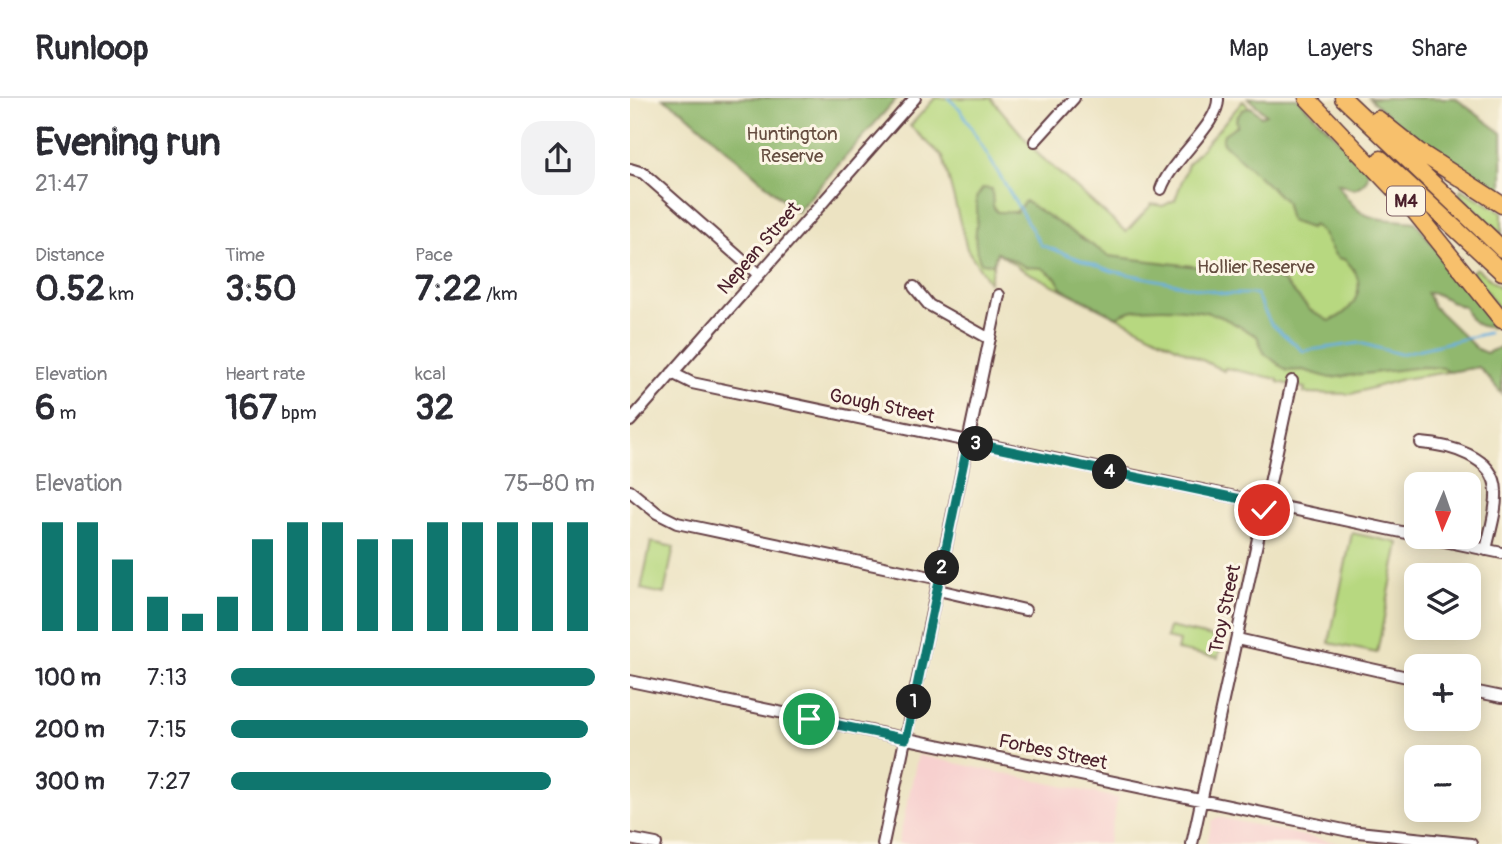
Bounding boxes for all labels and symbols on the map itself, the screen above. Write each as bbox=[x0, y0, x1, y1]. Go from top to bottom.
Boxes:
park label: Huntington Reserve bbox=[746, 122, 838, 168]
road number: M4 bbox=[1387, 186, 1425, 216]
street label: Nepean Street bbox=[712, 196, 806, 299]
park label: Hollier Reserve bbox=[1197, 255, 1316, 279]
street label: Gough Street bbox=[827, 383, 937, 429]
pin: 3 bbox=[958, 426, 994, 462]
pin: 4 bbox=[1092, 454, 1128, 490]
north arrow bbox=[1404, 472, 1480, 550]
pin bbox=[1234, 480, 1294, 540]
pin: 2 bbox=[924, 550, 960, 586]
street label: Troy Street bbox=[1204, 562, 1246, 656]
pin: 1 bbox=[896, 684, 932, 720]
pin bbox=[779, 689, 839, 749]
street label: Forbes Street bbox=[997, 729, 1110, 775]

